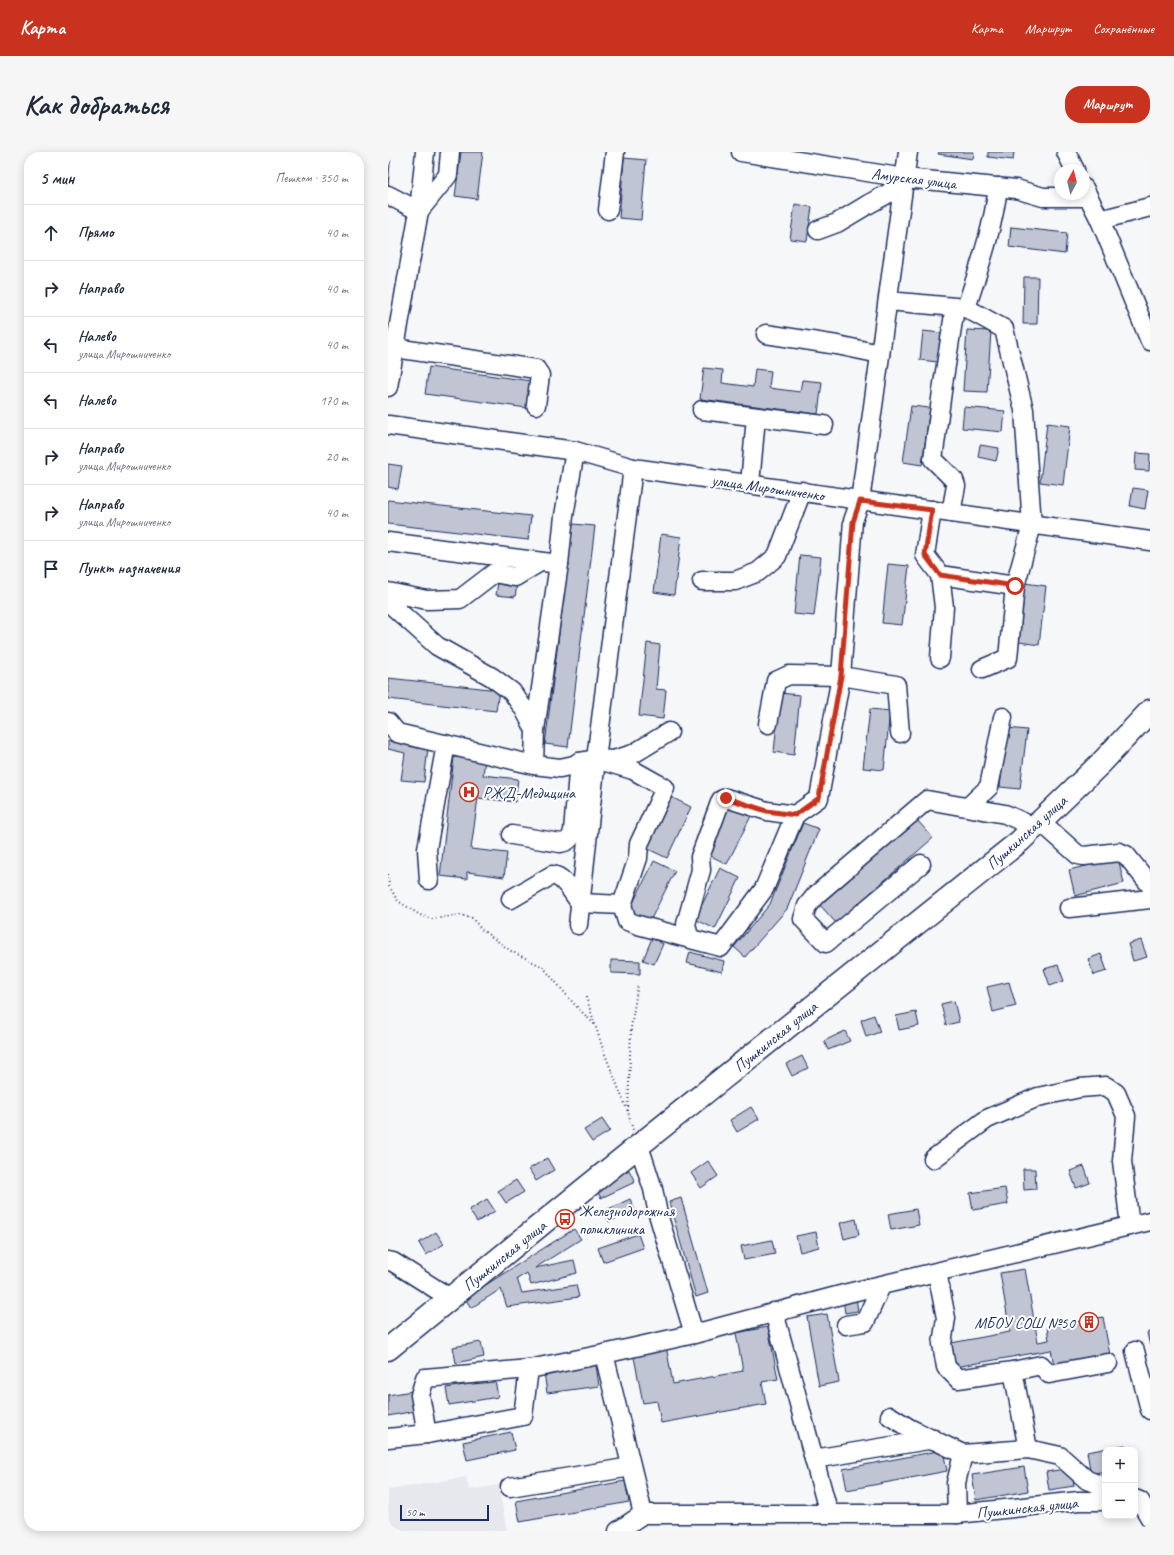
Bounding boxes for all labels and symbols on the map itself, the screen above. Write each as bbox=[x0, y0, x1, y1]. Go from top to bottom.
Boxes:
street label: Амурская улица bbox=[870, 164, 959, 194]
north arrow bbox=[1054, 164, 1090, 200]
street label: улица Мирошниченко bbox=[709, 470, 828, 506]
route start bbox=[1006, 577, 1024, 595]
hospital icon: РЖД-Медицина bbox=[458, 781, 480, 803]
place label: РЖД-Медицина bbox=[483, 783, 576, 803]
route end bbox=[717, 789, 735, 807]
street label: Пушкинская улица bbox=[982, 791, 1072, 874]
street label: Пушкинская улица bbox=[730, 996, 822, 1077]
place label: Железнодорожная поликлиника bbox=[579, 1201, 676, 1239]
bus stop icon: Железнодорожная поликлиника bbox=[554, 1208, 576, 1230]
street label: Пушкинская улица bbox=[459, 1215, 551, 1296]
building icon: МБОУ СОШ №50 bbox=[1078, 1311, 1100, 1333]
place label: МБОУ СОШ №50 bbox=[975, 1313, 1077, 1333]
street label: Пушкинская улица bbox=[975, 1493, 1080, 1523]
scale bar bbox=[400, 1503, 489, 1522]

